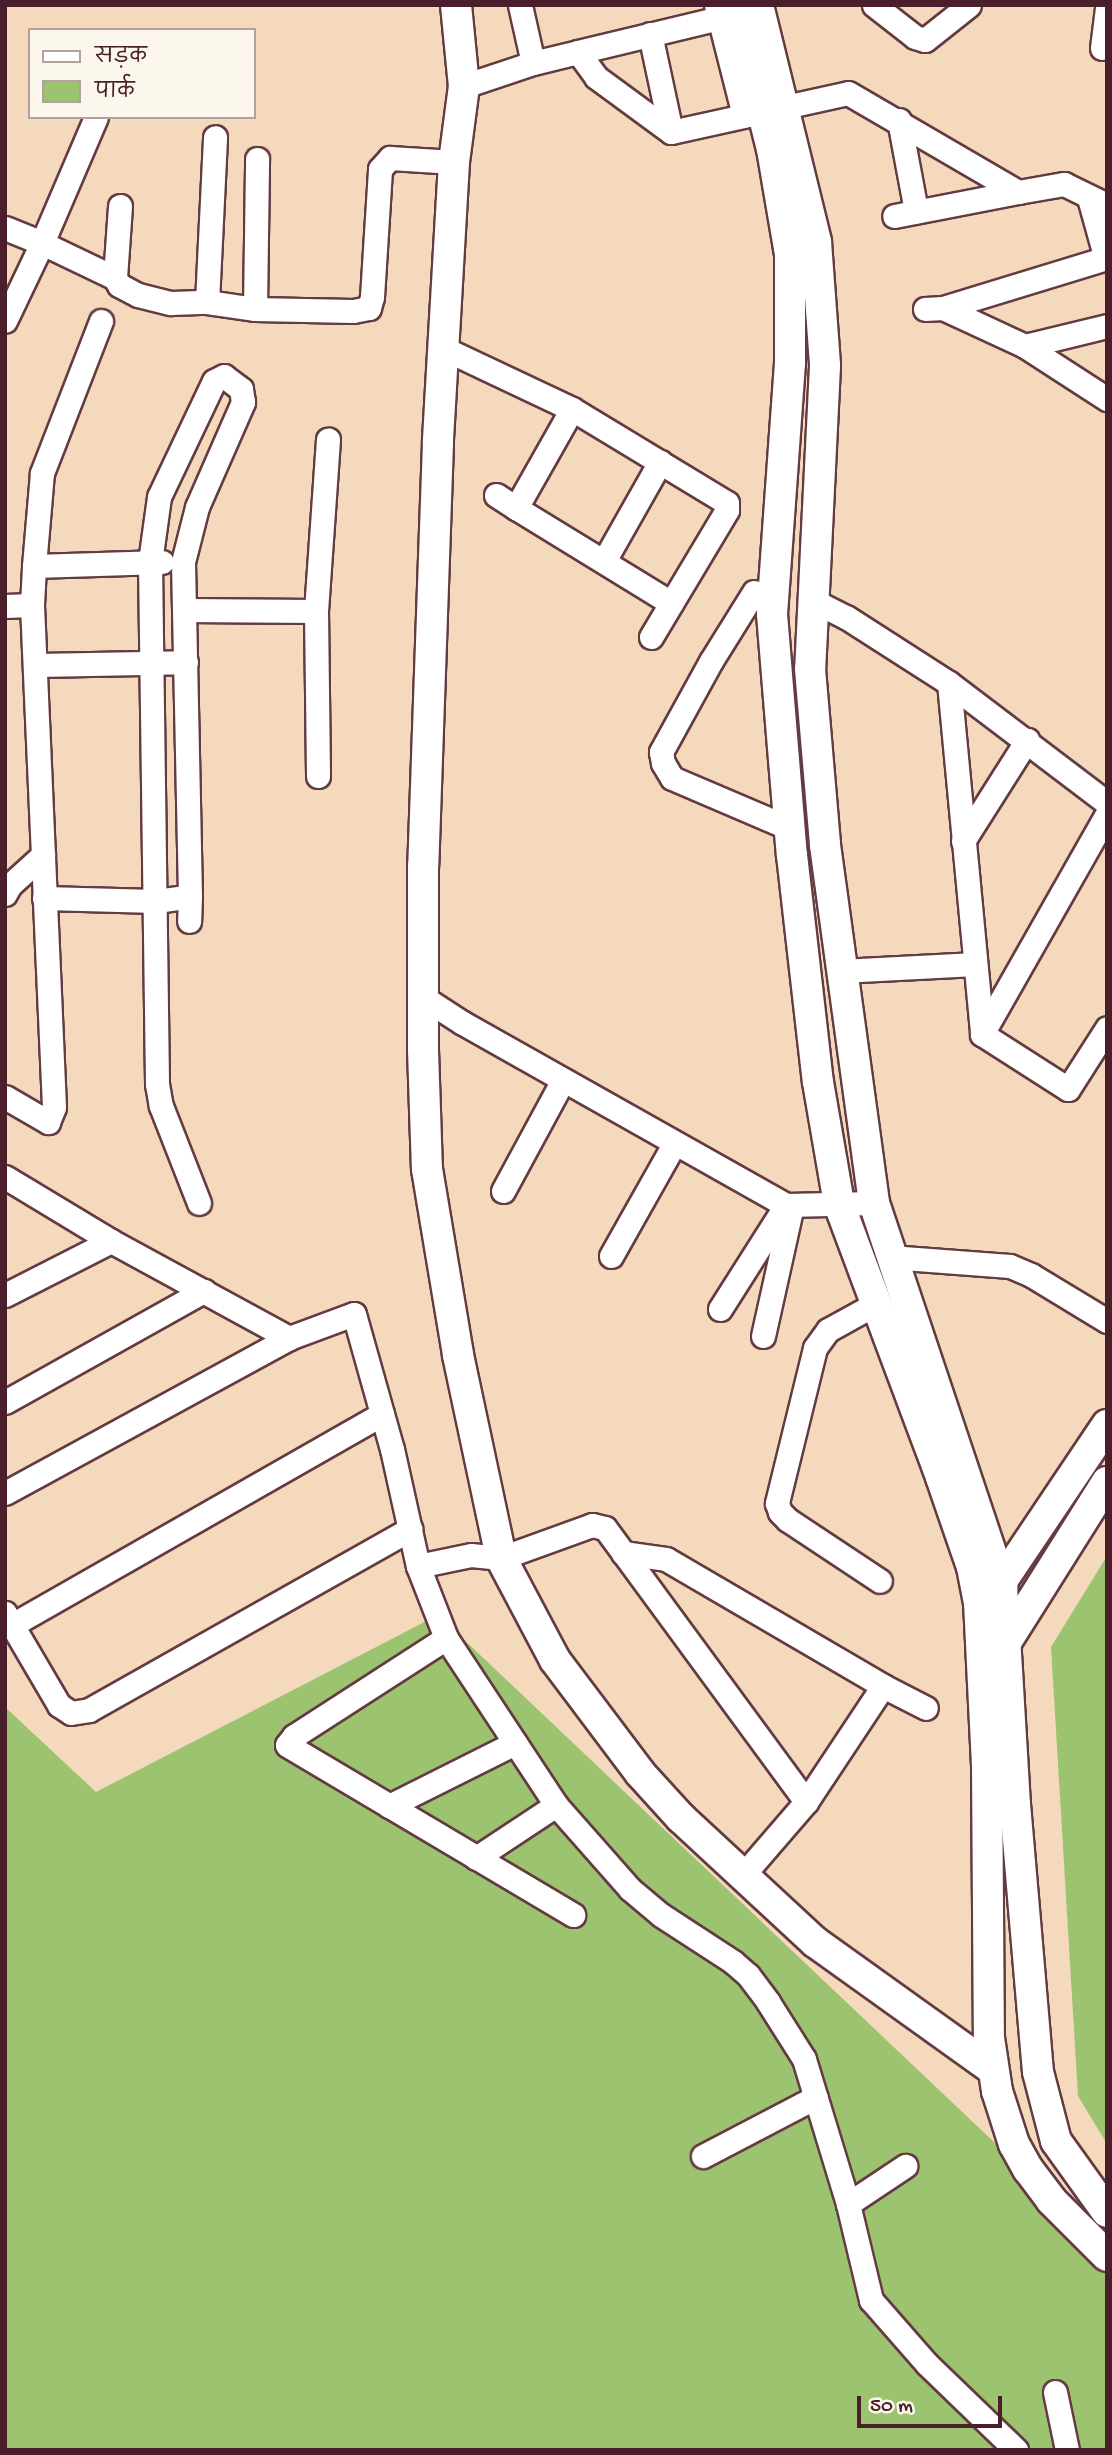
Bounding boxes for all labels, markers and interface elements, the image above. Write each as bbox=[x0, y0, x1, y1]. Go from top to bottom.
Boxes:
legend bbox=[28, 28, 256, 119]
text: सड़क bbox=[95, 46, 147, 71]
text: पार्क bbox=[95, 81, 135, 106]
scale bar bbox=[860, 2382, 1005, 2426]
text: 50 m bbox=[870, 2395, 913, 2420]

